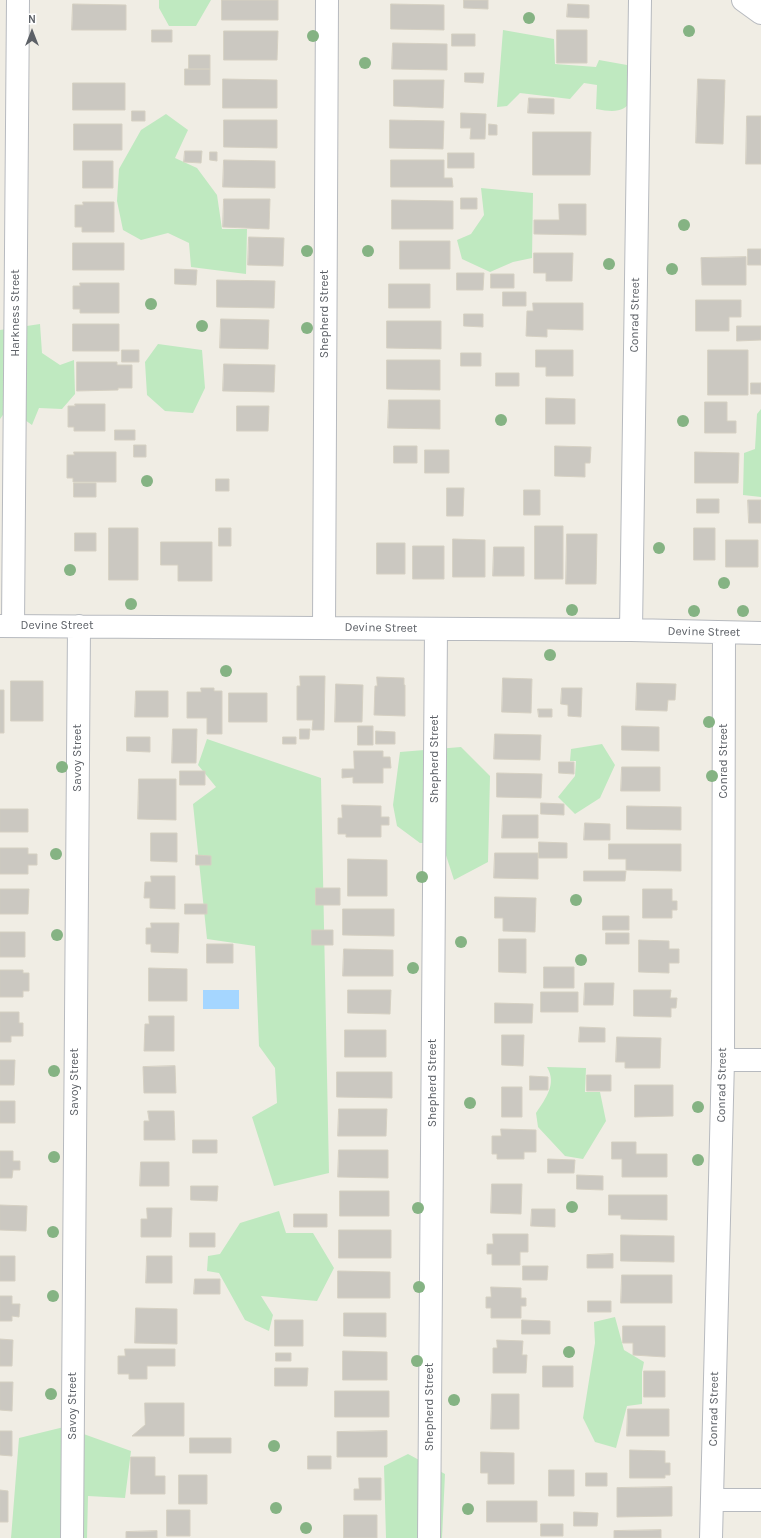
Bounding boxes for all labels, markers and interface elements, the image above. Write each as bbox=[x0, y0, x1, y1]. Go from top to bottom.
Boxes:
north arrow bbox=[12, 12, 52, 52]
text: N bbox=[28, 13, 36, 26]
street label: Harkness Street bbox=[9, 269, 23, 357]
street label: Shepherd Street bbox=[318, 270, 332, 358]
street label: Conrad Street bbox=[627, 277, 643, 353]
street label: Devine Street bbox=[21, 619, 93, 633]
street label: Devine Street bbox=[344, 620, 418, 636]
street label: Devine Street bbox=[667, 624, 741, 640]
street label: Shepherd Street bbox=[428, 715, 442, 803]
street label: Savoy Street bbox=[71, 724, 85, 792]
street label: Conrad Street bbox=[717, 724, 731, 798]
street label: Shepherd Street bbox=[426, 1039, 440, 1127]
street label: Conrad Street bbox=[714, 1047, 730, 1123]
street label: Savoy Street bbox=[68, 1048, 82, 1116]
street label: Shepherd Street bbox=[423, 1363, 437, 1451]
street label: Conrad Street bbox=[706, 1371, 722, 1447]
street label: Savoy Street bbox=[66, 1372, 80, 1440]

